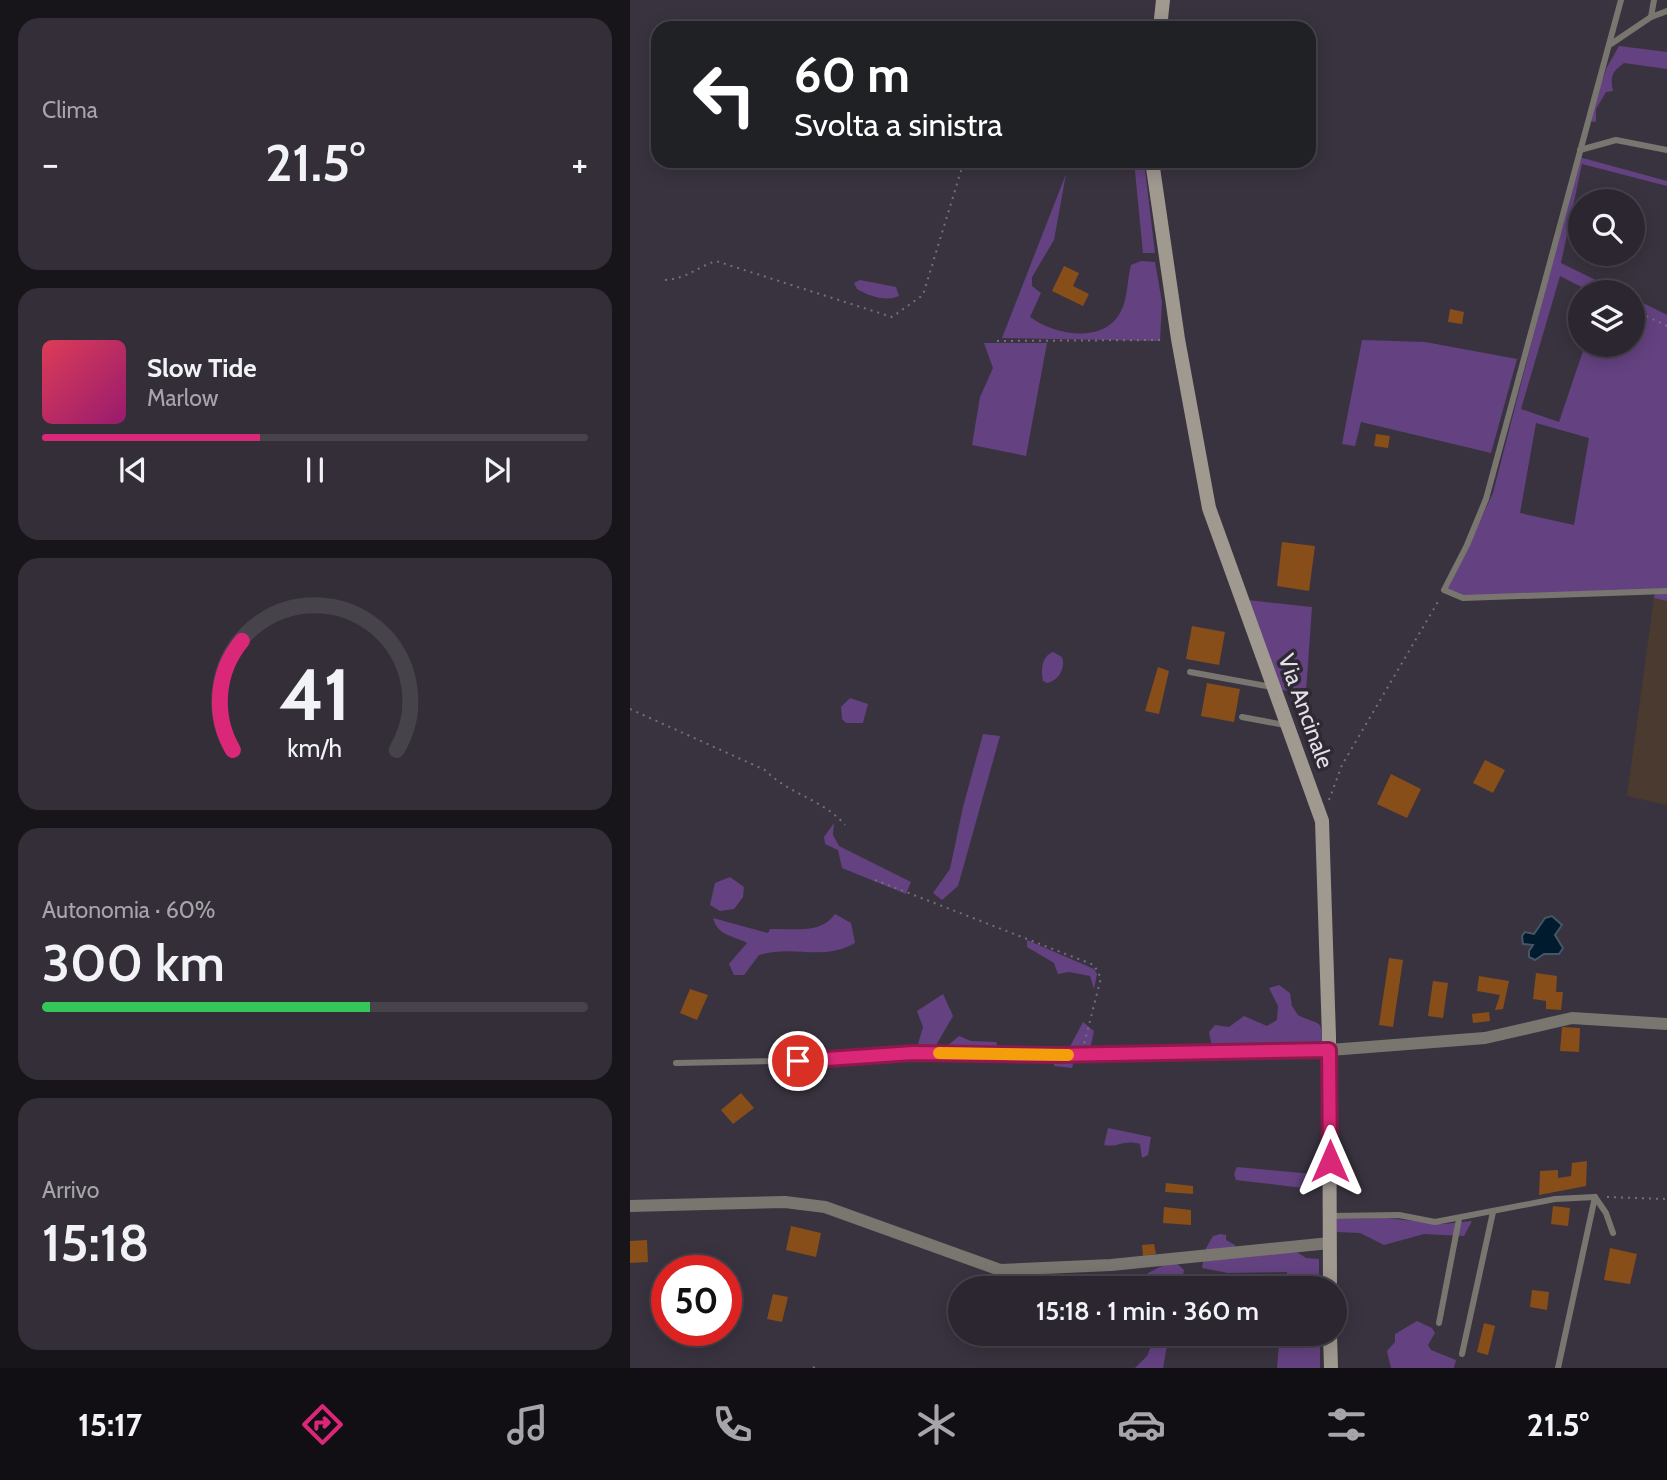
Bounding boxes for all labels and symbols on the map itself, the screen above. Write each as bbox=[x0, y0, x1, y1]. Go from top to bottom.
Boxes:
street label: Via Ancinale bbox=[1272, 650, 1340, 772]
pin bbox=[768, 1031, 828, 1091]
position arrow bbox=[1293, 1124, 1367, 1198]
speed limit sign: 50 bbox=[651, 1255, 742, 1346]

